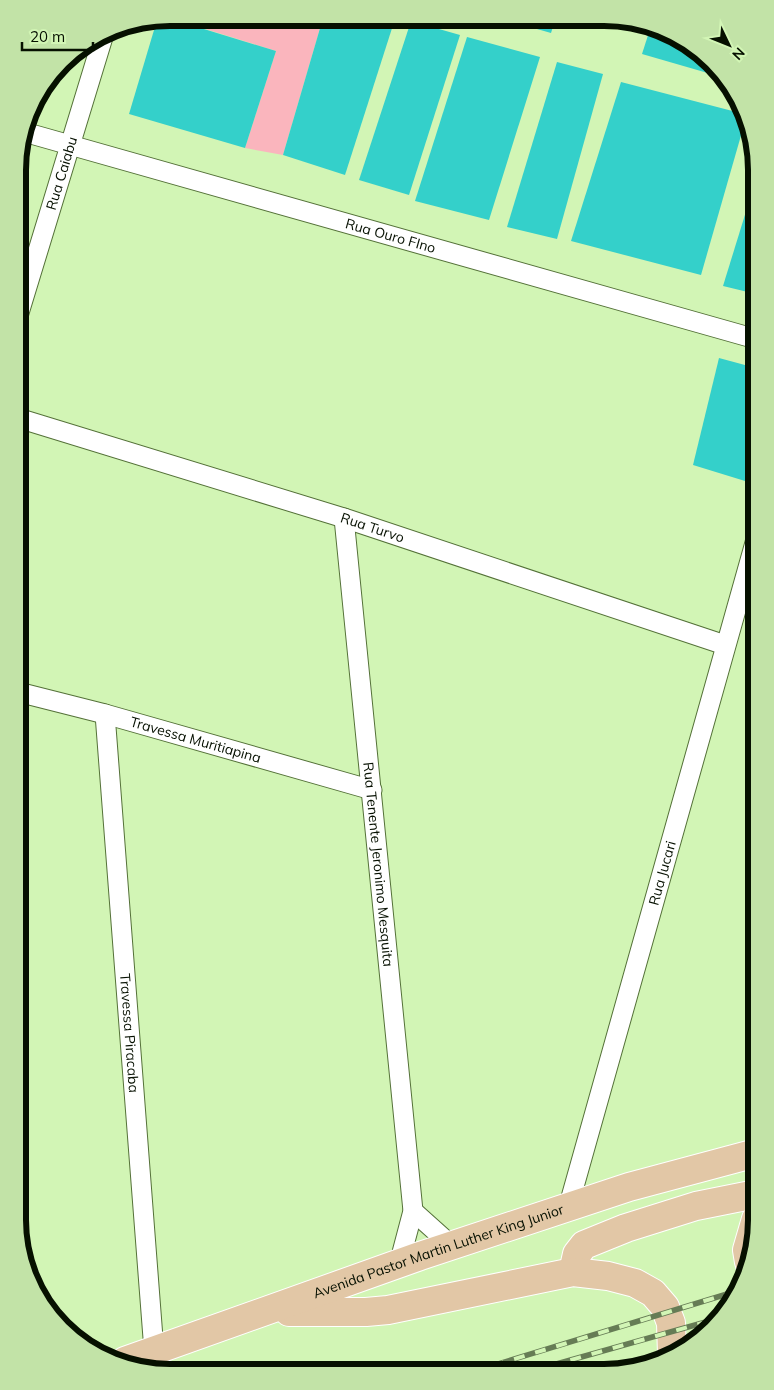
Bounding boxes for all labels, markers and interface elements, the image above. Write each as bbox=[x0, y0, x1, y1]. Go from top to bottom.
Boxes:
scale bar bbox=[22, 20, 94, 52]
north arrow bbox=[704, 20, 754, 70]
text: 20 m bbox=[30, 27, 65, 46]
text: N bbox=[728, 44, 749, 64]
street label: Rua Caiabu bbox=[42, 134, 81, 212]
street label: Rua Ouro FIno bbox=[343, 214, 438, 257]
street label: Rua Turvo bbox=[338, 508, 407, 546]
street label: Travessa Muritiapina bbox=[128, 713, 263, 767]
street label: Rua Tenente Jeronimo Mesquita bbox=[359, 761, 398, 967]
street label: Rua Jucari bbox=[645, 839, 680, 907]
street label: Travessa Piracaba bbox=[116, 973, 143, 1093]
street label: Avenida Pastor Martin Luther King Junior bbox=[311, 1200, 567, 1302]

